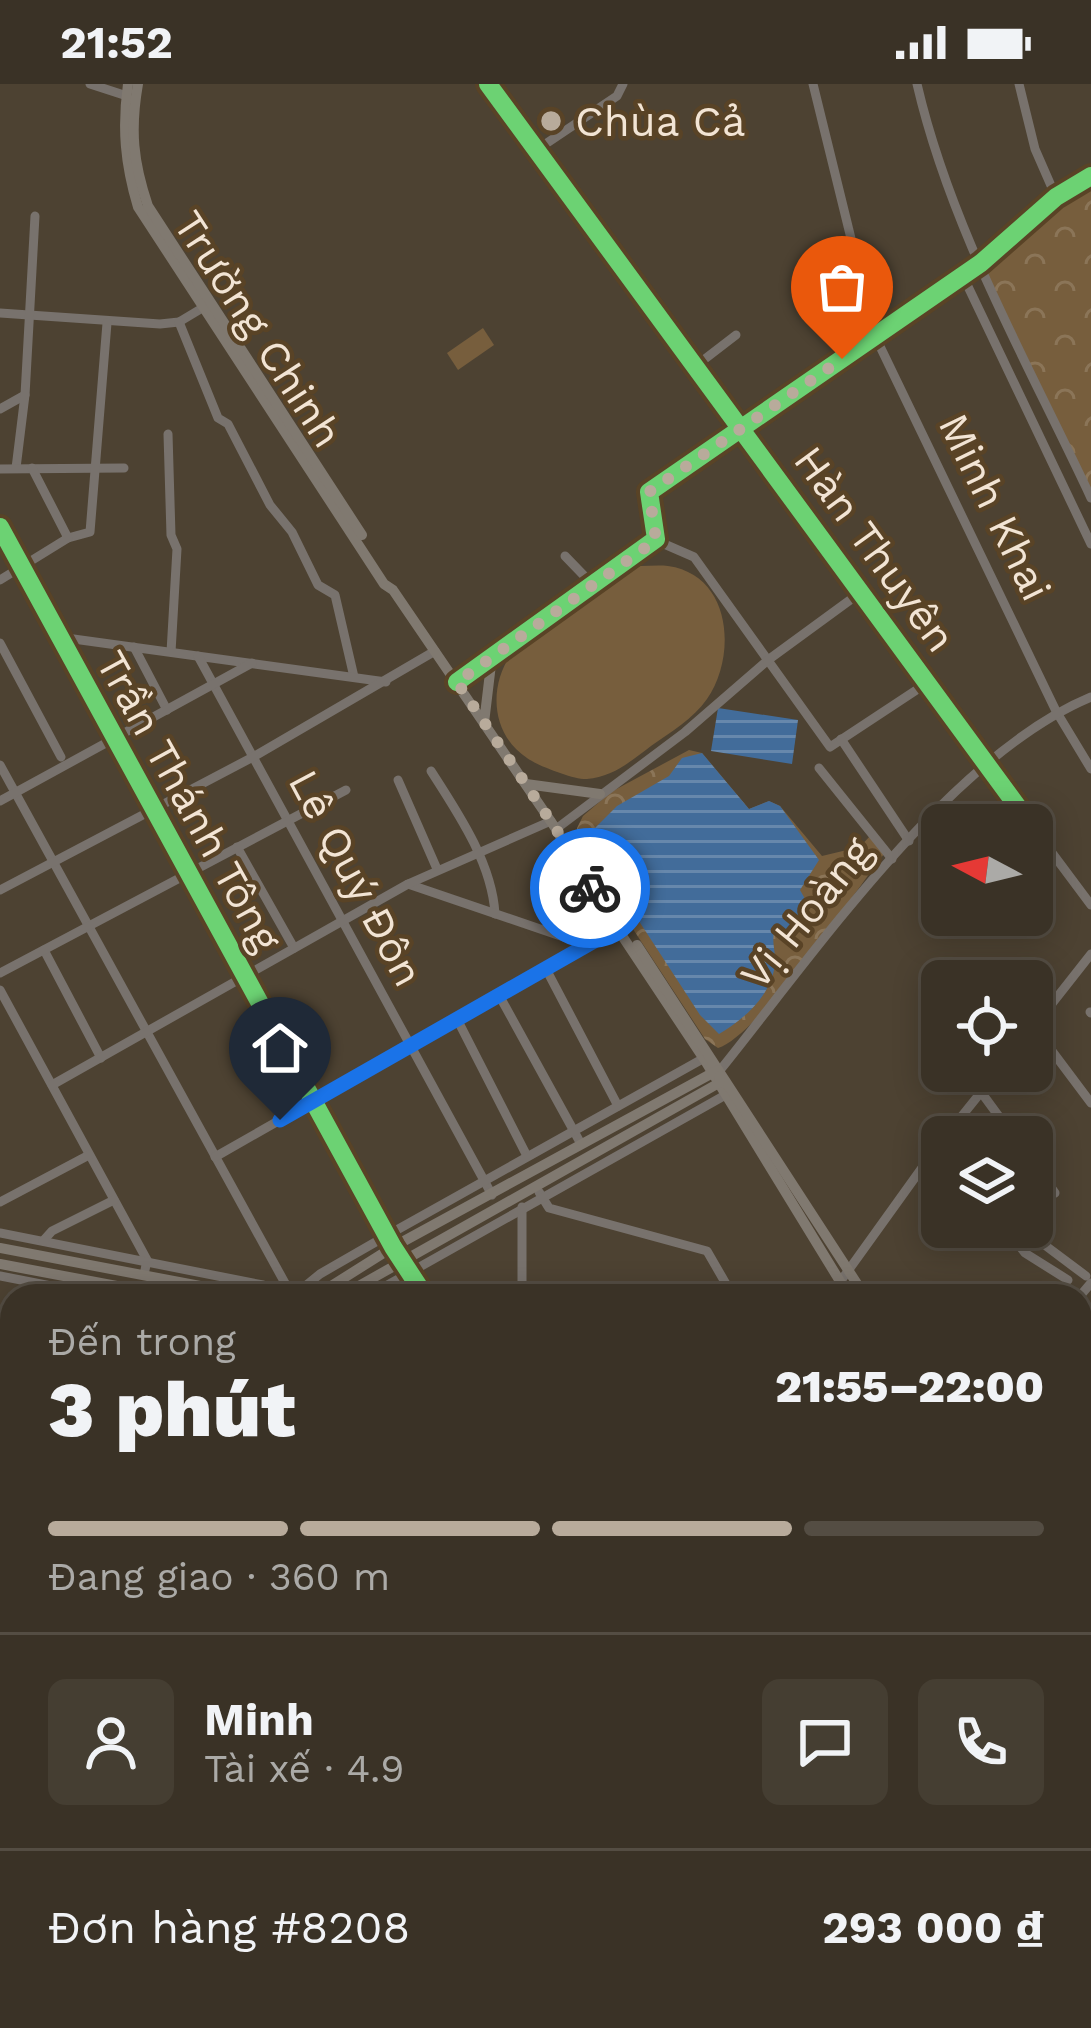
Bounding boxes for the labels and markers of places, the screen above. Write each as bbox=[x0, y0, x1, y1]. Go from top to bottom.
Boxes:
place label: Chùa Cả bbox=[575, 97, 745, 146]
marker: Chùa Cả bbox=[538, 108, 564, 134]
pin bbox=[791, 236, 893, 359]
pin bbox=[229, 997, 331, 1120]

